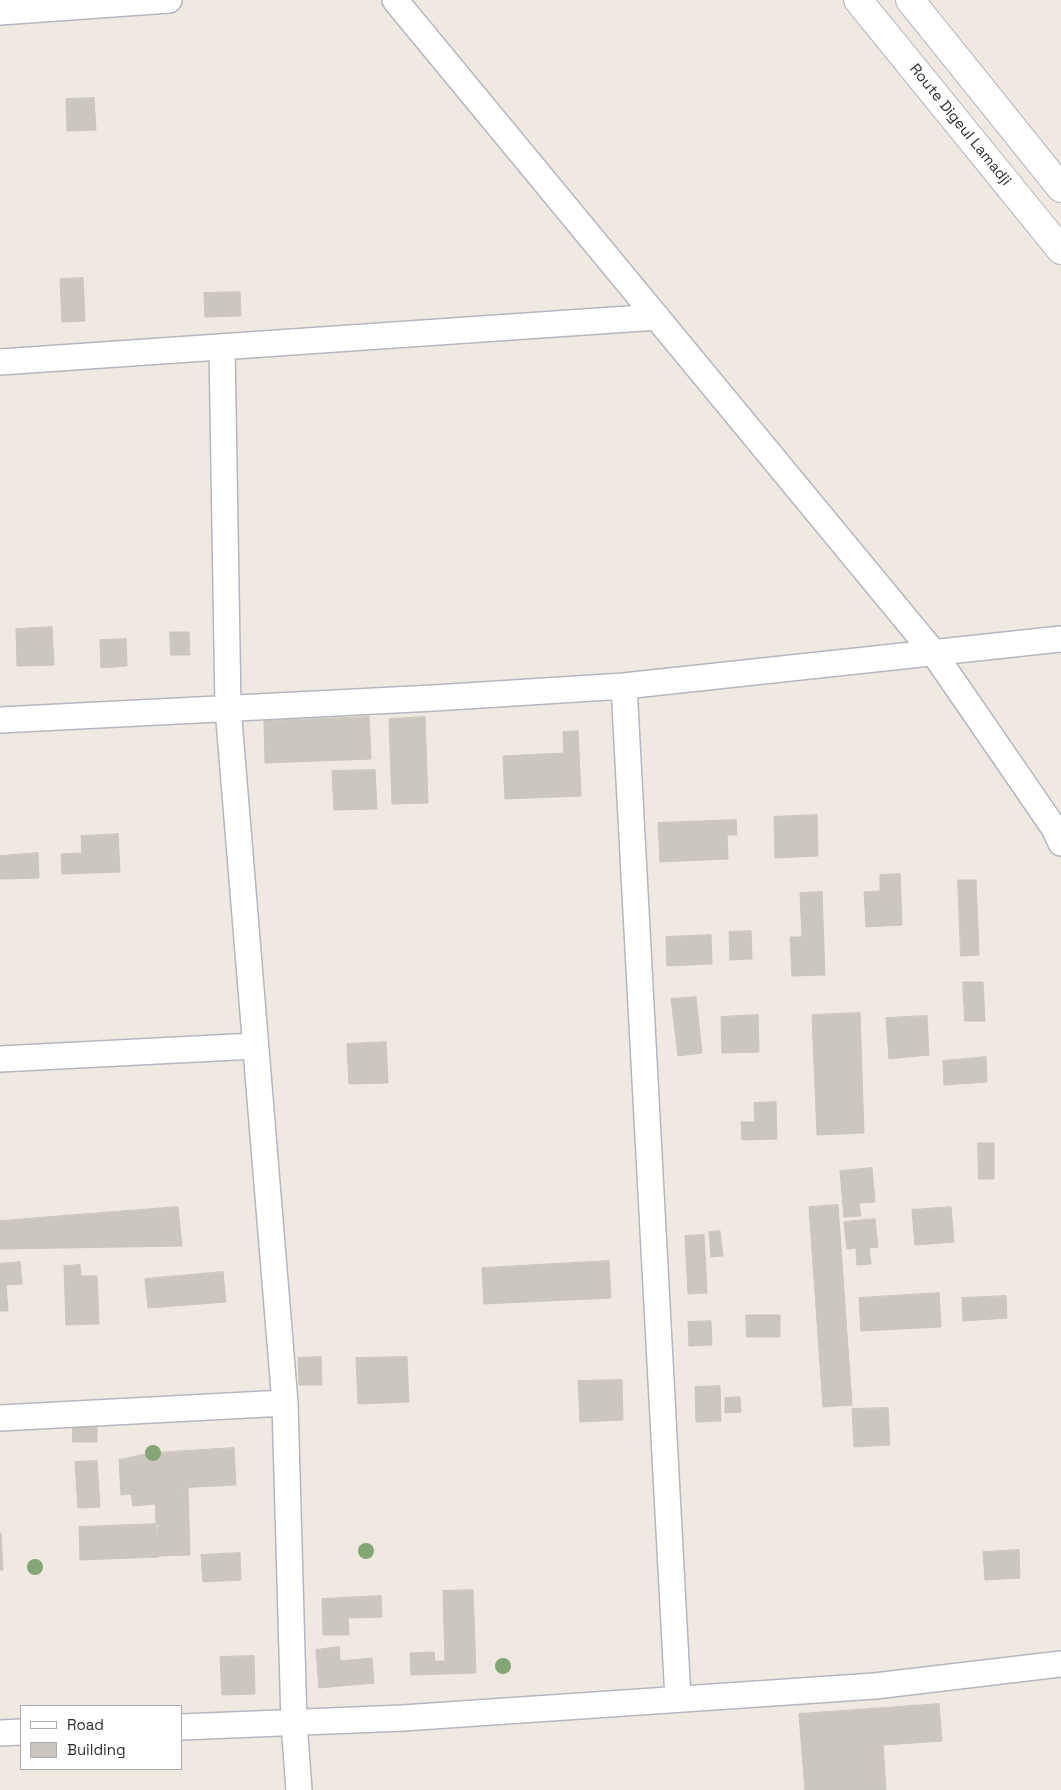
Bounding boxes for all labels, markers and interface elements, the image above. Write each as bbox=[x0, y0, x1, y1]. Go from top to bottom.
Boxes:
street label: Route Digeul Lamadji bbox=[905, 61, 1015, 189]
legend bbox=[20, 1705, 182, 1770]
text: Road bbox=[67, 1715, 104, 1734]
text: Building bbox=[67, 1740, 126, 1759]

